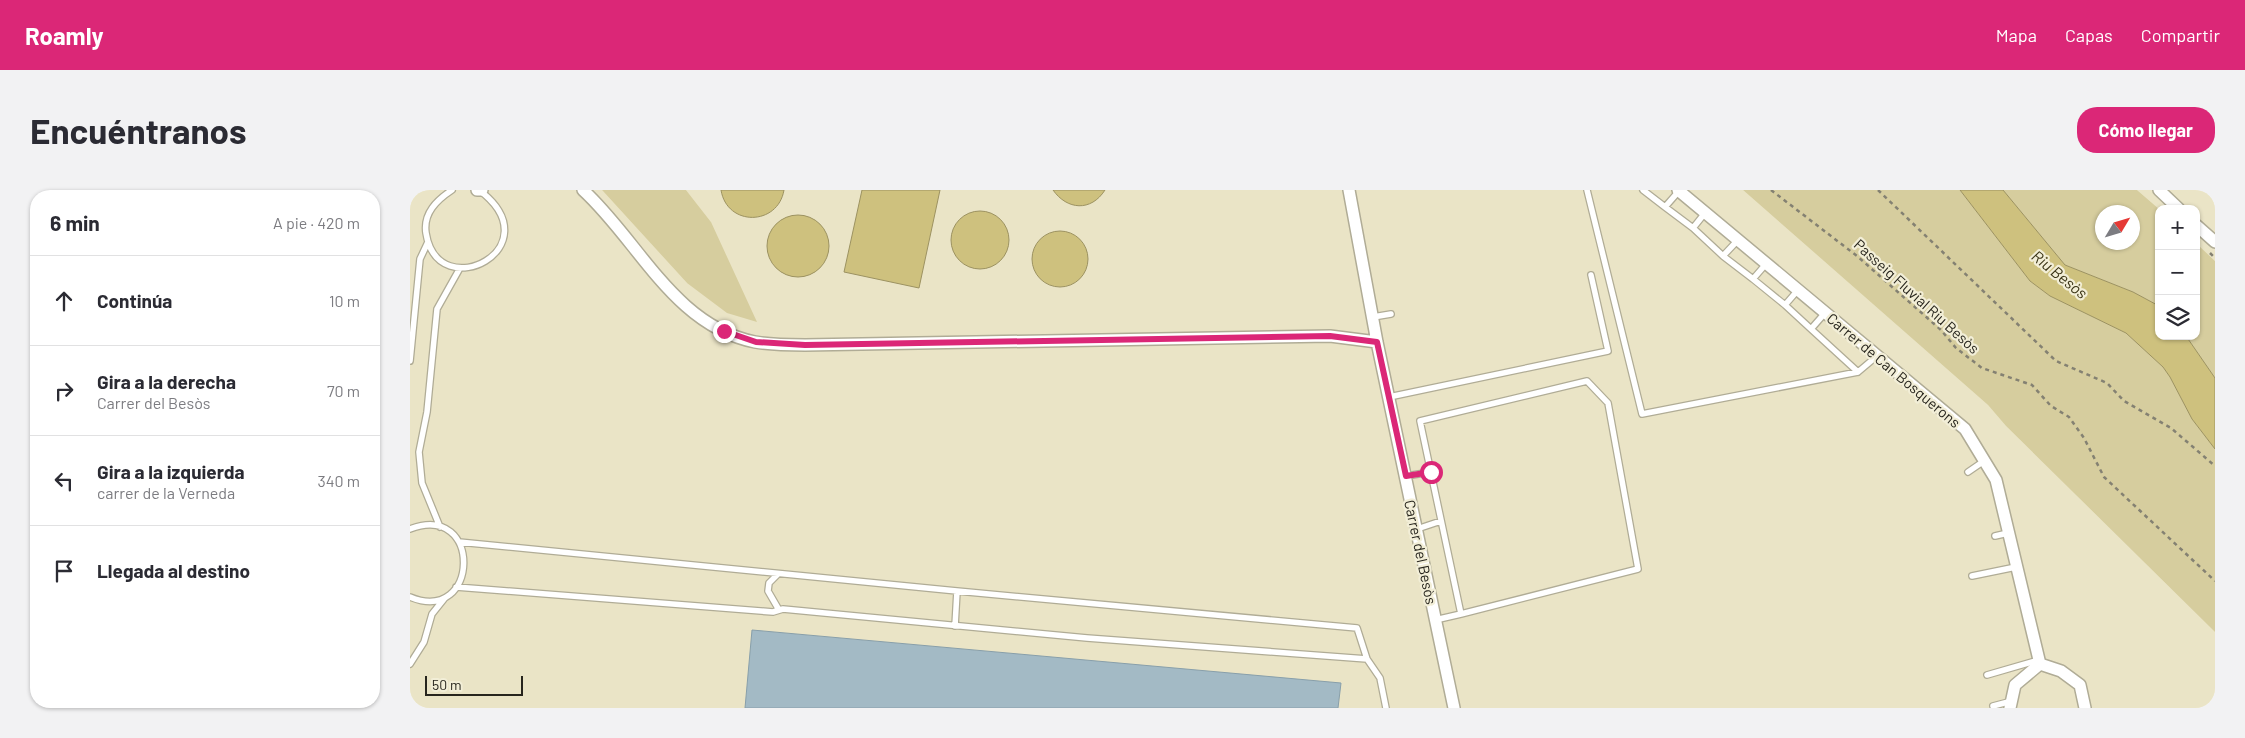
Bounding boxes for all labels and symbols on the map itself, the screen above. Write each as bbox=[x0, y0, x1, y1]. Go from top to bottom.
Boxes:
north arrow bbox=[2095, 205, 2140, 250]
street label: Passeig Fluvial Riu Besòs bbox=[1851, 235, 1983, 357]
water label: Riu Besòs bbox=[2028, 246, 2092, 302]
street label: Carrer de Can Bosquerons bbox=[1824, 309, 1964, 431]
route end bbox=[713, 320, 736, 343]
route start bbox=[1420, 461, 1443, 484]
street label: Carrer del Besòs bbox=[1401, 498, 1441, 606]
scale bar bbox=[425, 673, 522, 696]

